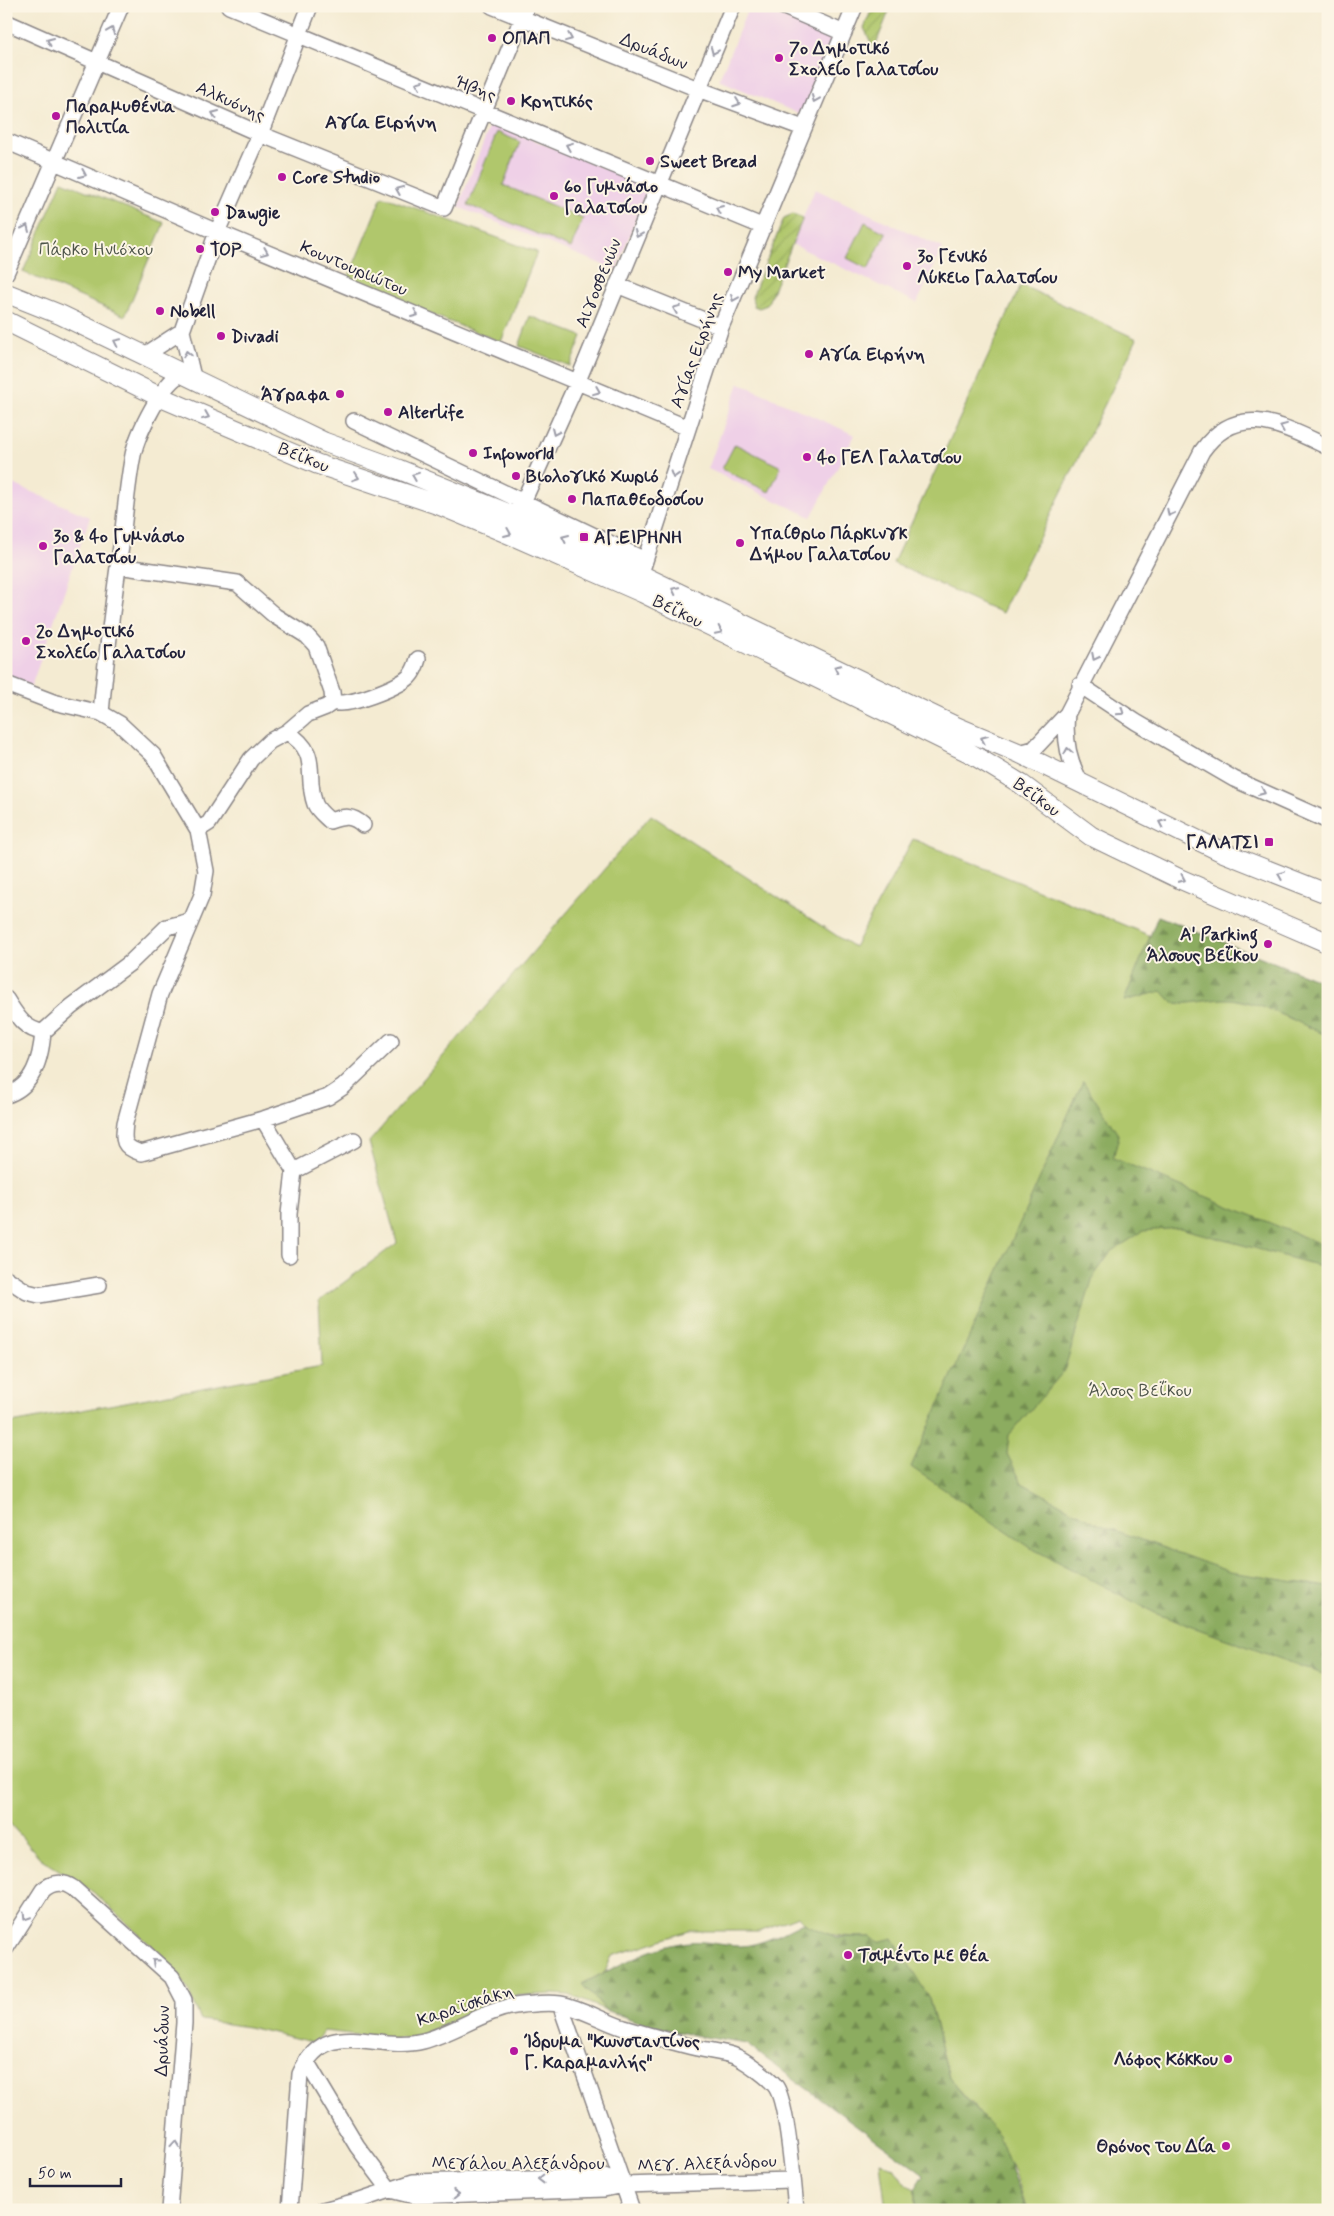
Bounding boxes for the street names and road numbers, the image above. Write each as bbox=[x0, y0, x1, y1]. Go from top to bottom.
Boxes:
street label: Δρυάδων bbox=[616, 27, 691, 76]
street label: Ήβης bbox=[451, 70, 500, 108]
street label: Αλκυόνης bbox=[192, 76, 269, 128]
street label: Κουντουριώτου bbox=[296, 235, 411, 302]
street label: Αιγοσθενών bbox=[570, 235, 628, 332]
street label: Αγίας Ειρήνης bbox=[665, 289, 729, 412]
street label: Βεΐκου bbox=[275, 437, 333, 479]
street label: Βεΐκου bbox=[649, 590, 707, 634]
street label: Βεΐκου bbox=[1008, 773, 1065, 823]
street label: Καραϊσκάκη bbox=[414, 1979, 517, 2033]
street label: Δρυάδων bbox=[150, 2005, 176, 2077]
street label: Μεγ. Αλεξάνδρου bbox=[637, 2150, 777, 2178]
street label: Μεγάλου Αλεξάνδρου bbox=[431, 2152, 605, 2176]

